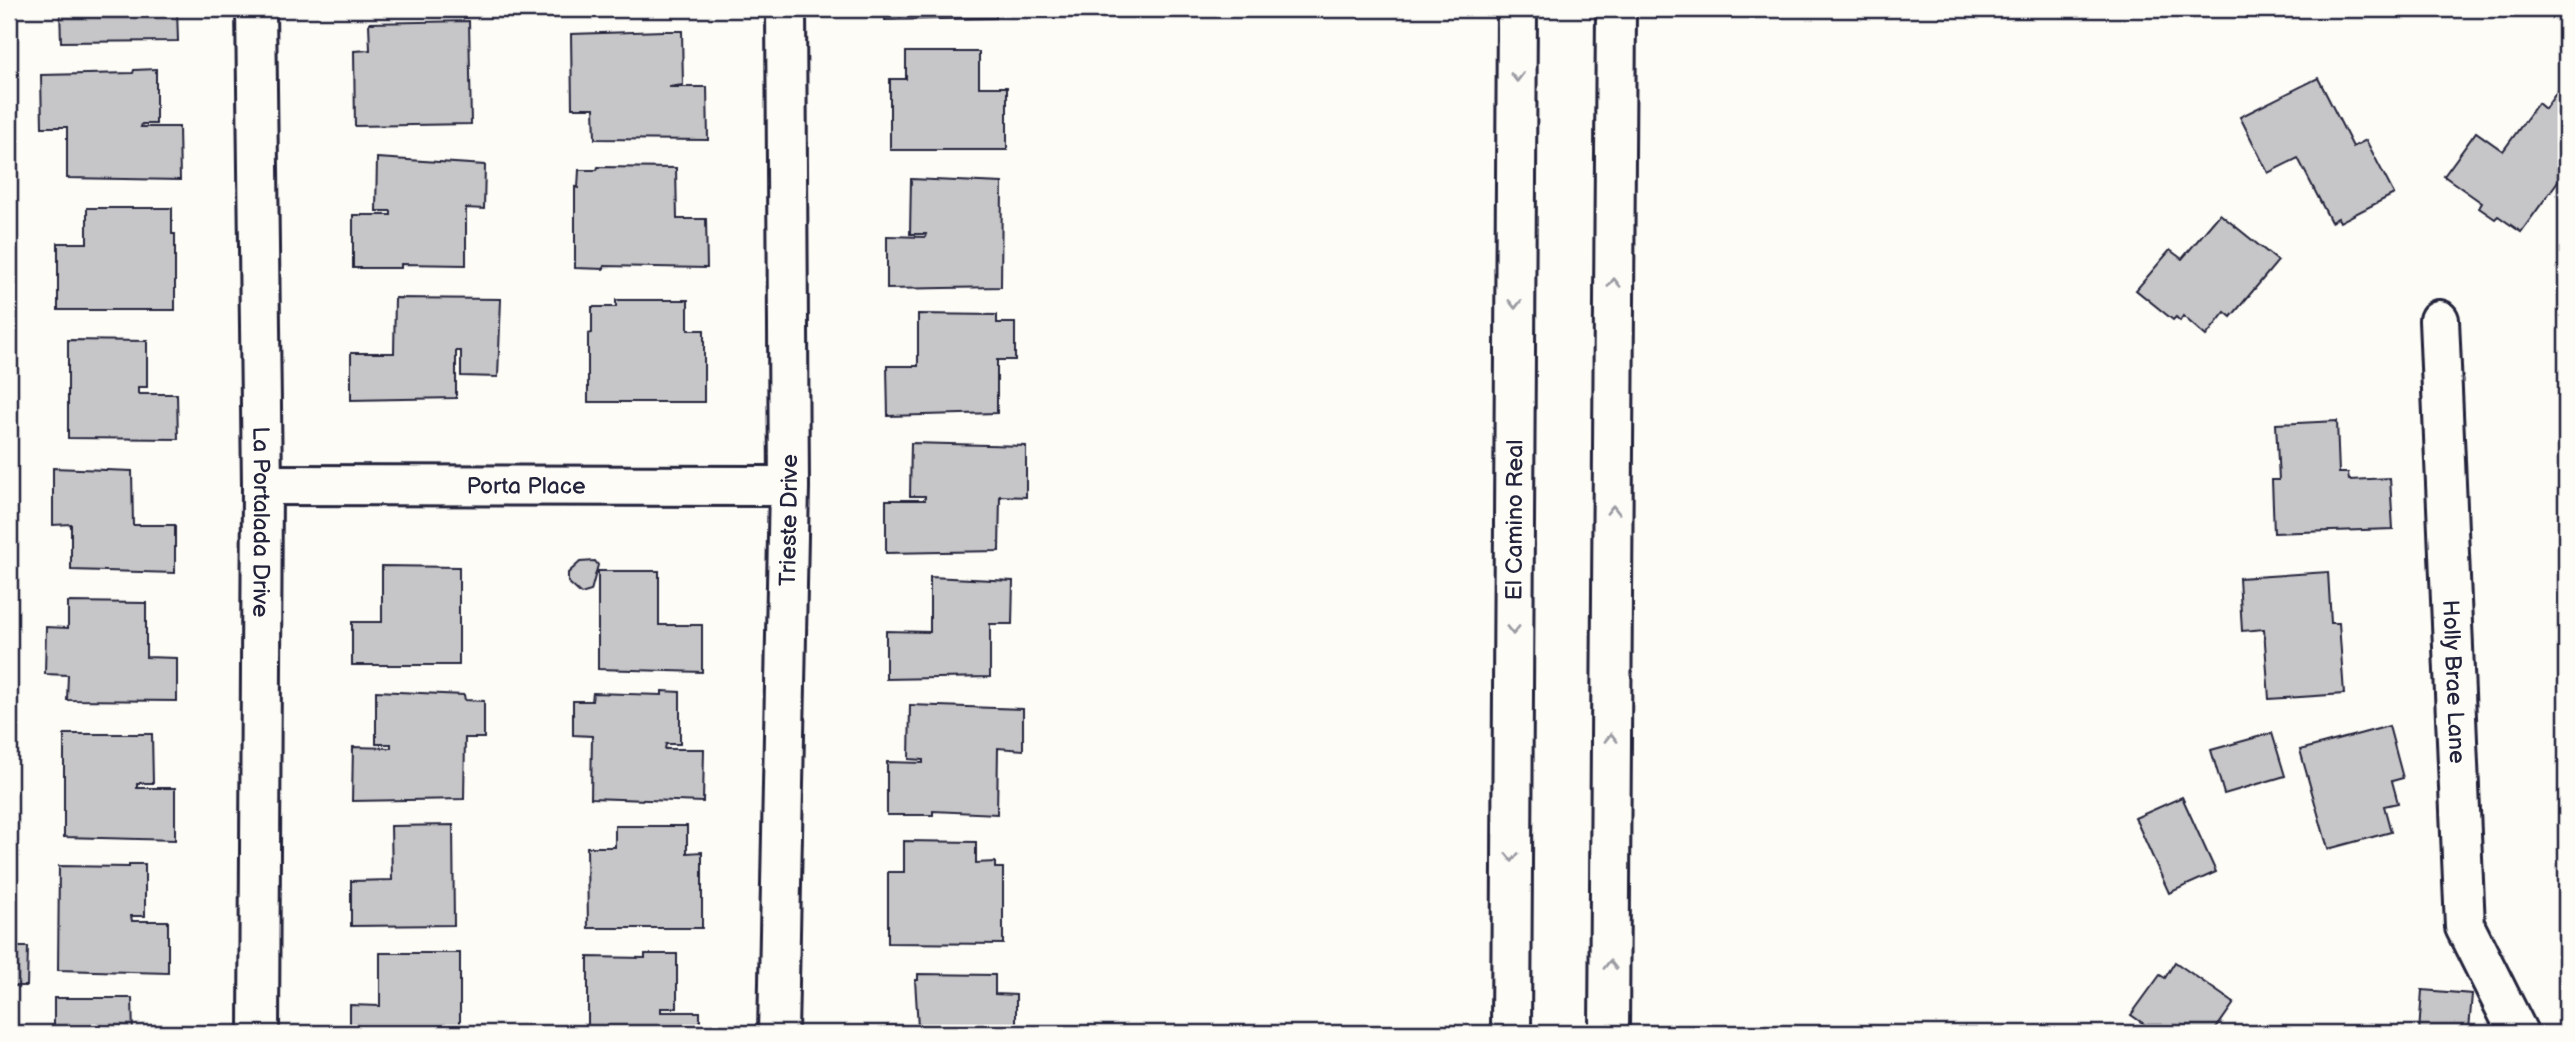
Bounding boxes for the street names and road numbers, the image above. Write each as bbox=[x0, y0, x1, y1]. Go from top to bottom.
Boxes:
street label: La Portalada Drive bbox=[246, 426, 275, 618]
street label: El Camino Real bbox=[1501, 440, 1529, 600]
street label: Trieste Drive bbox=[774, 454, 804, 586]
street label: Porta Place bbox=[466, 472, 586, 501]
street label: Holly Brae Lane bbox=[2436, 599, 2471, 764]

